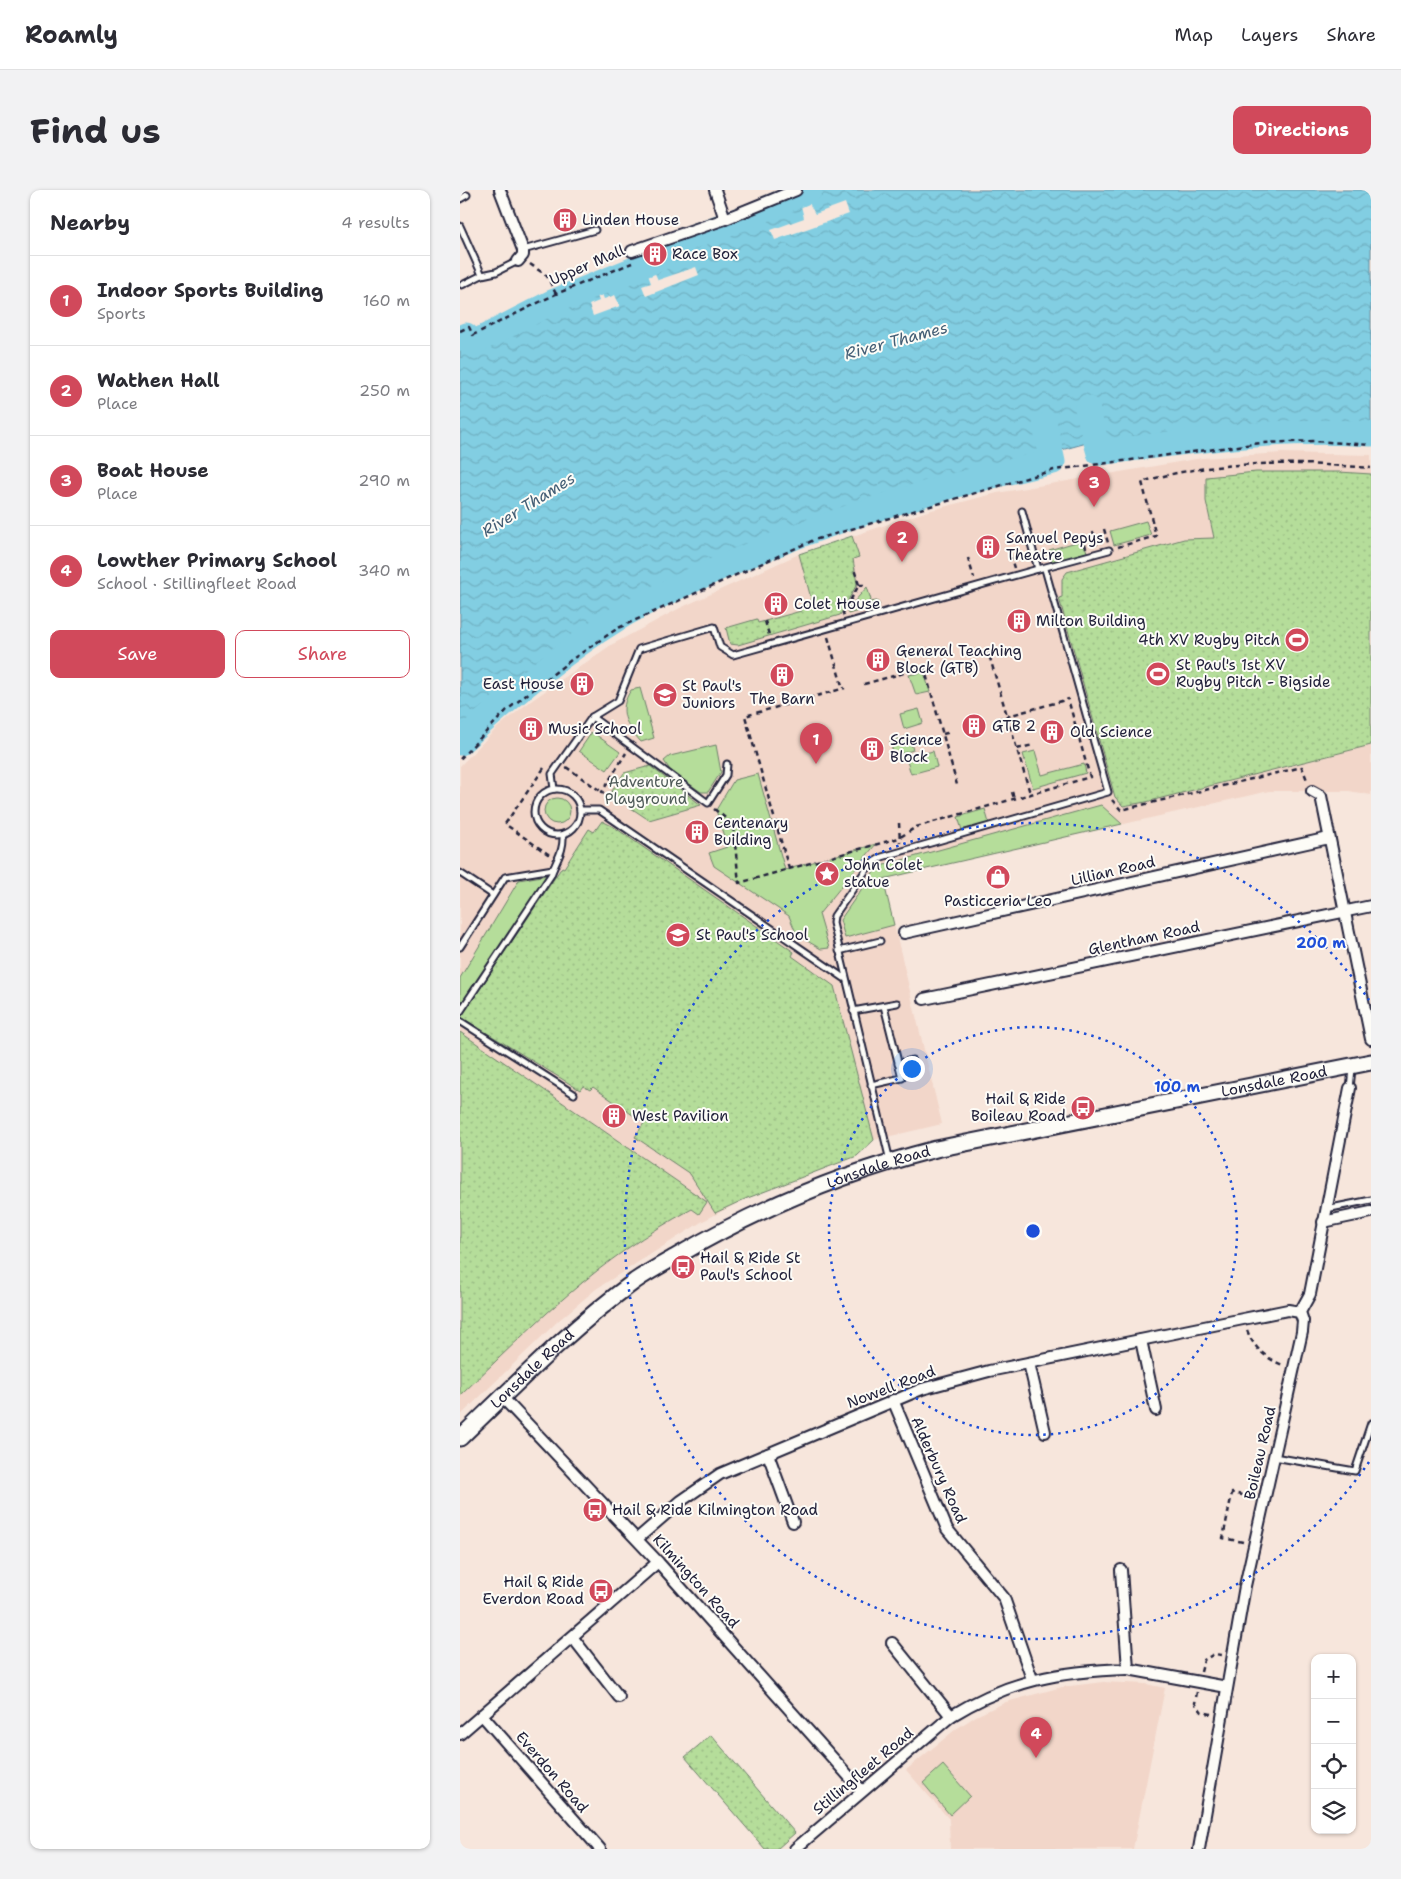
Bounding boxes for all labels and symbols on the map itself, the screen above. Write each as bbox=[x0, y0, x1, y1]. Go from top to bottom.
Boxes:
building icon: Linden House bbox=[552, 207, 578, 233]
place label: Linden House bbox=[582, 210, 679, 230]
street label: Upper Mall bbox=[546, 240, 628, 290]
building icon: Race Box bbox=[642, 241, 668, 267]
place label: Race Box bbox=[672, 244, 738, 264]
water label: River Thames bbox=[842, 317, 950, 364]
pin: 3 bbox=[1078, 466, 1110, 507]
water label: River Thames bbox=[478, 467, 579, 541]
pin: 2 bbox=[886, 521, 918, 562]
place label: Samuel Pepys Theatre bbox=[1006, 528, 1104, 565]
building icon: Samuel Pepys Theatre bbox=[975, 534, 1001, 560]
building icon: Colet House bbox=[763, 591, 789, 617]
place label: Colet House bbox=[794, 594, 880, 614]
building icon: Milton Building bbox=[1006, 608, 1032, 634]
place label: Milton Building bbox=[1036, 611, 1146, 631]
sports icon: 4th XV Rugby Pitch bbox=[1284, 627, 1310, 653]
place label: 4th XV Rugby Pitch bbox=[1138, 630, 1280, 650]
place label: General Teaching Block (GTB) bbox=[896, 641, 1022, 678]
building icon: General Teaching Block (GTB) bbox=[865, 647, 891, 673]
place label: St Paul's 1st XV Rugby Pitch - Bigside bbox=[1176, 655, 1330, 692]
sports icon: St Paul's 1st XV Rugby Pitch - Bigside bbox=[1145, 661, 1171, 687]
building icon: The Barn bbox=[769, 662, 795, 688]
building icon: East House bbox=[569, 671, 595, 697]
place label: East House bbox=[483, 674, 564, 694]
place label: St Paul's Juniors bbox=[682, 676, 742, 713]
school or university icon: St Paul's Juniors bbox=[652, 682, 678, 708]
place label: The Barn bbox=[750, 689, 814, 709]
building icon: GTB 2 bbox=[961, 713, 987, 739]
building icon: Music School bbox=[518, 716, 544, 742]
place label: GTB 2 bbox=[992, 716, 1036, 736]
place label: Music School bbox=[548, 719, 642, 739]
building icon: Old Science bbox=[1039, 719, 1065, 745]
place label: Old Science bbox=[1070, 722, 1152, 742]
pin: 1 bbox=[800, 723, 832, 764]
place label: Science Block bbox=[890, 730, 943, 767]
building icon: Science Block bbox=[859, 736, 885, 762]
park label: Adventure Playground bbox=[605, 772, 688, 809]
place label: Centenary Building bbox=[714, 813, 788, 850]
building icon: Centenary Building bbox=[684, 819, 710, 845]
street label: Lillian Road bbox=[1069, 851, 1158, 890]
place label: John Colet statue bbox=[844, 855, 923, 892]
place icon: John Colet statue bbox=[814, 861, 840, 887]
shop icon: Pasticceria Leo bbox=[985, 864, 1011, 890]
place label: Pasticceria Leo bbox=[944, 891, 1052, 911]
street label: Glentham Road bbox=[1086, 916, 1202, 960]
school or university icon: St Paul's School bbox=[665, 922, 691, 948]
place label: St Paul's School bbox=[696, 925, 809, 945]
text: 200 m bbox=[1296, 933, 1346, 953]
your location bbox=[899, 1056, 925, 1082]
street label: Lonsdale Road bbox=[1219, 1061, 1329, 1102]
text: 100 m bbox=[1154, 1077, 1200, 1097]
place label: Hail & Ride Boileau Road bbox=[971, 1089, 1066, 1126]
bus stop icon: Hail & Ride Boileau Road bbox=[1070, 1095, 1096, 1121]
building icon: West Pavilion bbox=[601, 1103, 627, 1129]
place label: West Pavilion bbox=[632, 1106, 728, 1126]
street label: Lonsdale Road bbox=[824, 1141, 933, 1193]
centre of rings bbox=[1024, 1222, 1042, 1240]
place label: Hail & Ride St Paul's School bbox=[700, 1248, 801, 1285]
bus stop icon: Hail & Ride St Paul's School bbox=[670, 1254, 696, 1280]
street label: Lonsdale Road bbox=[486, 1324, 579, 1413]
street label: Nowell Road bbox=[844, 1361, 939, 1413]
street label: Boileau Road bbox=[1240, 1404, 1281, 1502]
street label: Alderbury Road bbox=[906, 1413, 972, 1527]
bus stop icon: Hail & Ride Kilmington Road bbox=[582, 1497, 608, 1523]
place label: Hail & Ride Kilmington Road bbox=[612, 1500, 818, 1520]
street label: Kilmington Road bbox=[648, 1530, 744, 1633]
place label: Hail & Ride Everdon Road bbox=[483, 1572, 584, 1609]
bus stop icon: Hail & Ride Everdon Road bbox=[588, 1578, 614, 1604]
pin: 4 bbox=[1020, 1717, 1052, 1758]
street label: Stillingfleet Road bbox=[808, 1723, 918, 1819]
street label: Everdon Road bbox=[511, 1727, 593, 1817]

